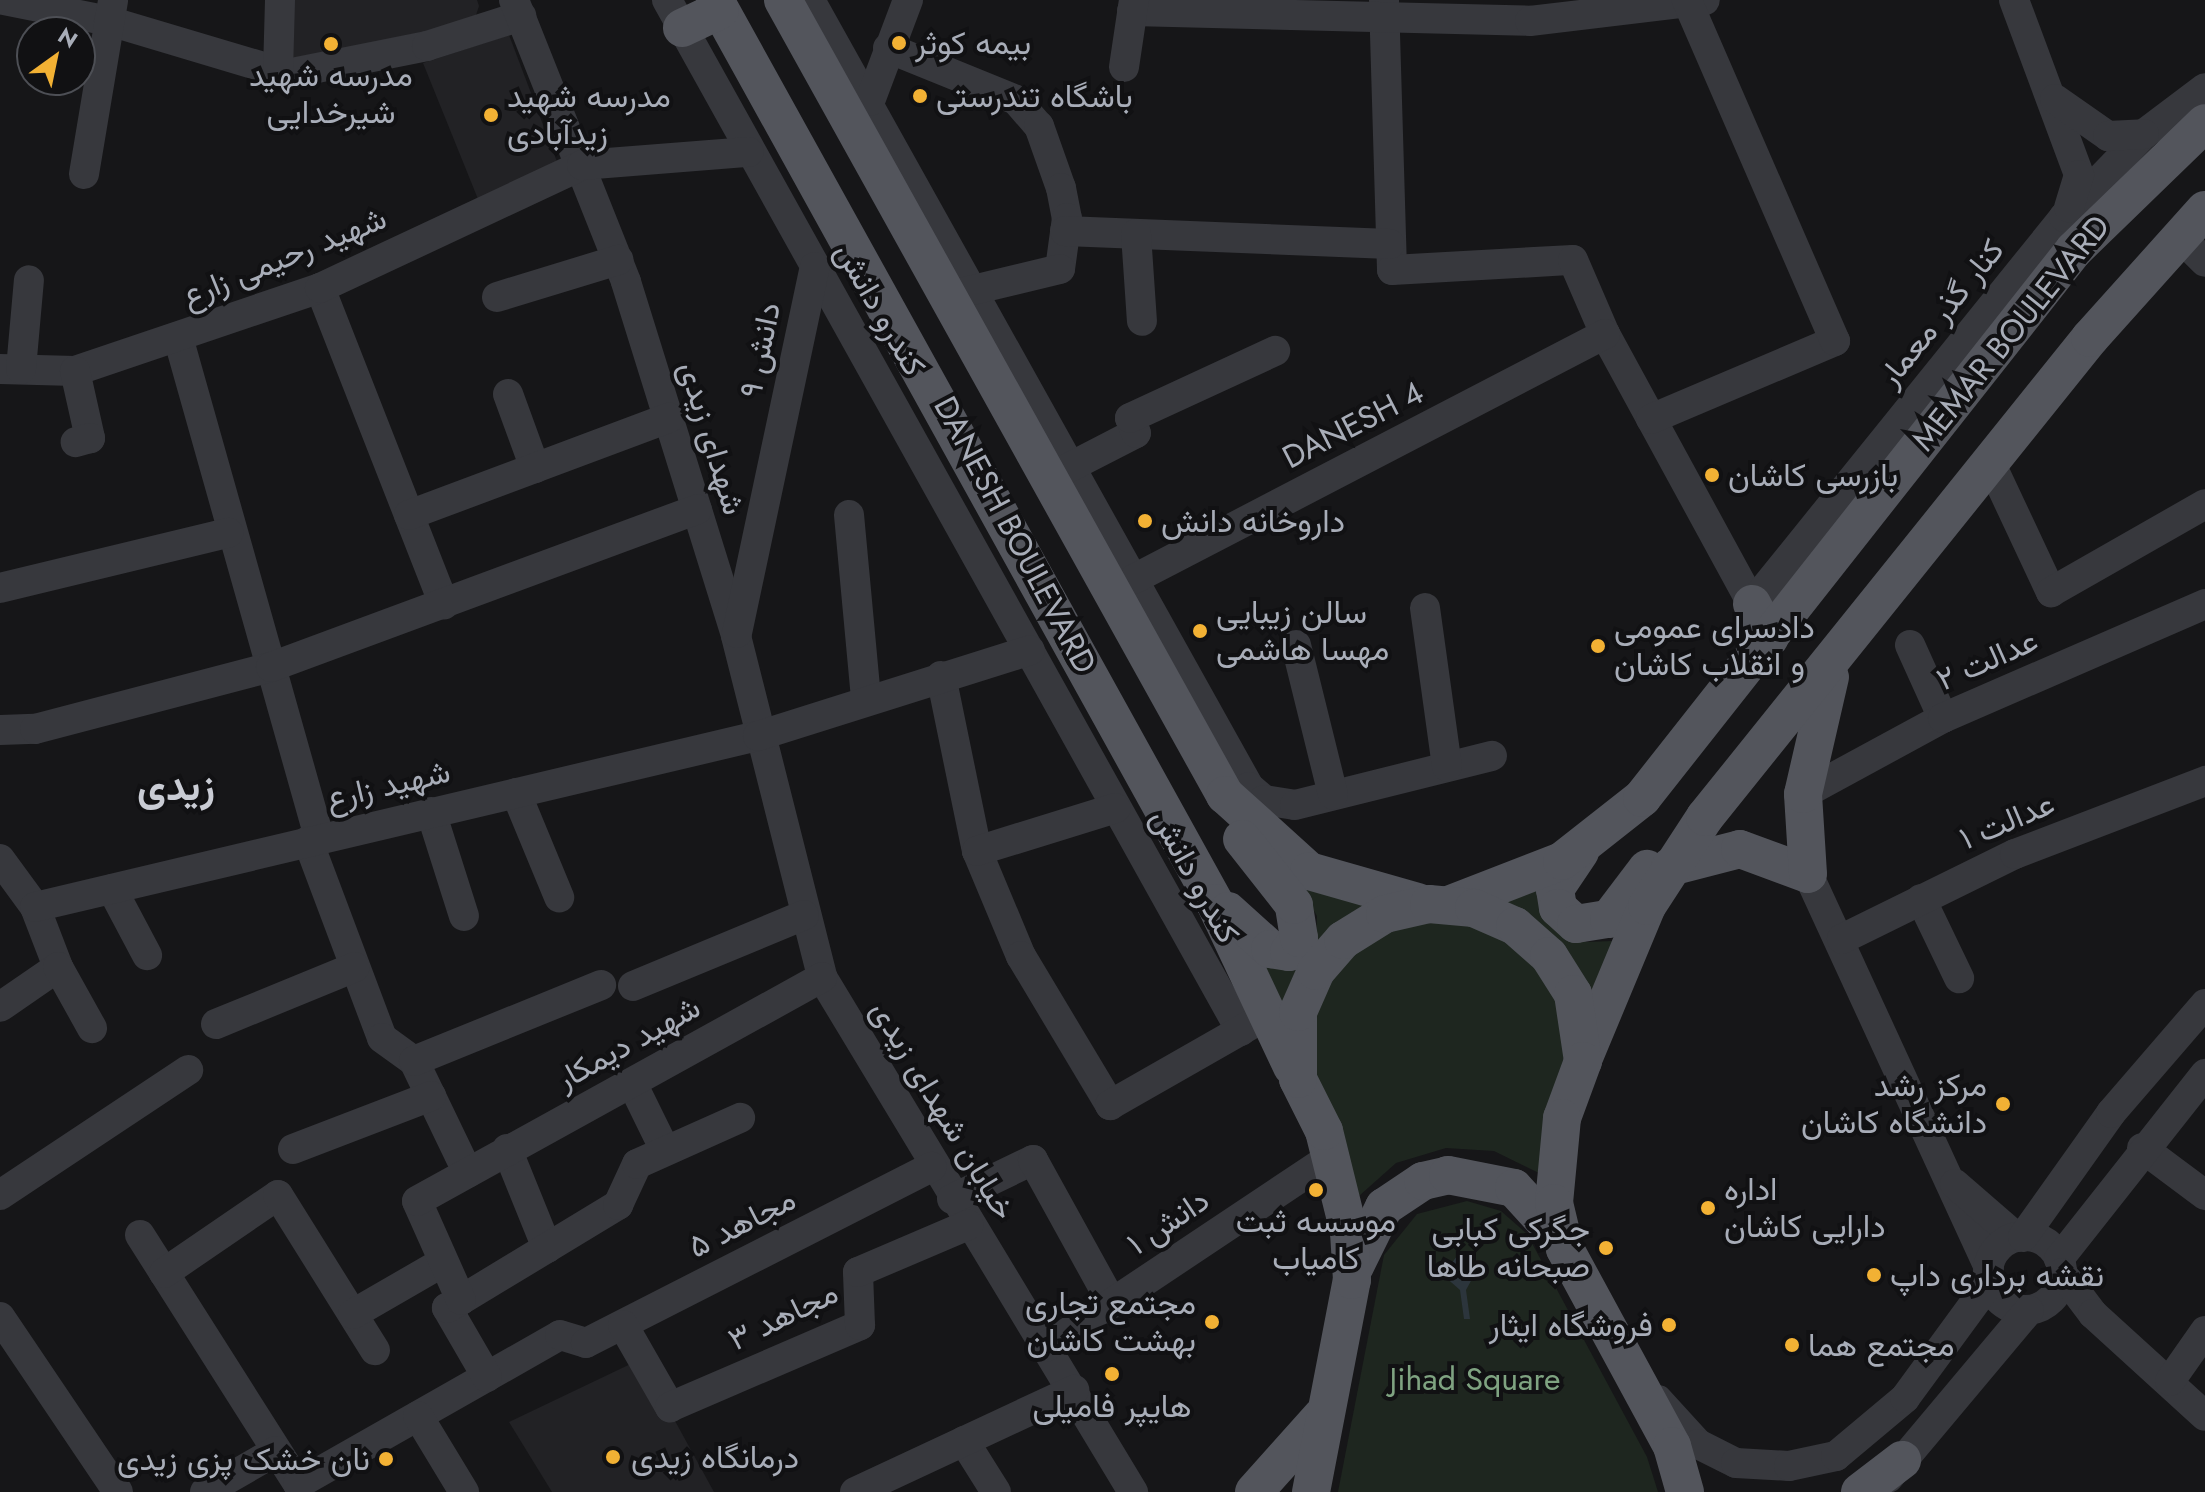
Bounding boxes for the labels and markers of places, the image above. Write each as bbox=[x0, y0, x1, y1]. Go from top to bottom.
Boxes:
place label: بیمه کوثر bbox=[915, 24, 1031, 62]
marker: بیمه کوثر bbox=[890, 34, 908, 52]
marker: مدرسه شهید شیرخدایی bbox=[322, 35, 340, 53]
place label: مدرسه شهید شیرخدایی bbox=[249, 57, 413, 132]
place label: باشگاه تندرستی bbox=[936, 77, 1133, 115]
place label: مدرسه شهید زیدآبادی bbox=[507, 78, 671, 153]
marker: باشگاه تندرستی bbox=[911, 87, 929, 105]
marker: مدرسه شهید زیدآبادی bbox=[482, 106, 500, 124]
place label: بازرسی کاشان bbox=[1728, 456, 1898, 494]
marker: بازرسی کاشان bbox=[1703, 466, 1721, 484]
place label: داروخانه دانش bbox=[1161, 502, 1345, 540]
marker: داروخانه دانش bbox=[1136, 512, 1154, 530]
place label: سالن زیبایی مهسا هاشمی bbox=[1216, 594, 1389, 669]
place label: دادسرای عمومی و انقلاب کاشان bbox=[1614, 609, 1815, 684]
marker: سالن زیبایی مهسا هاشمی bbox=[1191, 622, 1209, 640]
marker: دادسرای عمومی و انقلاب کاشان bbox=[1589, 637, 1607, 655]
place label: مرکز رشد دانشگاه کاشان bbox=[1801, 1067, 1987, 1142]
marker: مرکز رشد دانشگاه کاشان bbox=[1994, 1095, 2012, 1113]
place label: اداره دارایی کاشان bbox=[1724, 1171, 1885, 1246]
marker: موسسه ثبت کامیاب bbox=[1307, 1181, 1325, 1199]
marker: اداره دارایی کاشان bbox=[1699, 1199, 1717, 1217]
place label: موسسه ثبت کامیاب bbox=[1236, 1203, 1396, 1278]
place label: جگرکی کبابی صبحانه طاها bbox=[1427, 1211, 1590, 1286]
marker: جگرکی کبابی صبحانه طاها bbox=[1597, 1239, 1615, 1257]
place label: نقشه برداری داپ bbox=[1890, 1256, 2104, 1294]
marker: نقشه برداری داپ bbox=[1865, 1266, 1883, 1284]
place label: مجتمع تجاری بهشت کاشان bbox=[1025, 1285, 1196, 1360]
place label: فروشگاه ایثار bbox=[1489, 1306, 1653, 1344]
marker: مجتمع تجاری بهشت کاشان bbox=[1203, 1313, 1221, 1331]
marker: فروشگاه ایثار bbox=[1660, 1316, 1678, 1334]
place label: مجتمع هما bbox=[1808, 1326, 1954, 1364]
marker: مجتمع هما bbox=[1783, 1336, 1801, 1354]
marker: هایپر فامیلی bbox=[1103, 1365, 1121, 1383]
place label: هایپر فامیلی bbox=[1033, 1387, 1191, 1425]
place label: درمانگاه زیدی bbox=[631, 1438, 799, 1476]
place label: نان خشک پزی زیدی bbox=[117, 1440, 370, 1478]
marker: درمانگاه زیدی bbox=[602, 1446, 624, 1468]
marker: نان خشک پزی زیدی bbox=[377, 1450, 395, 1468]

